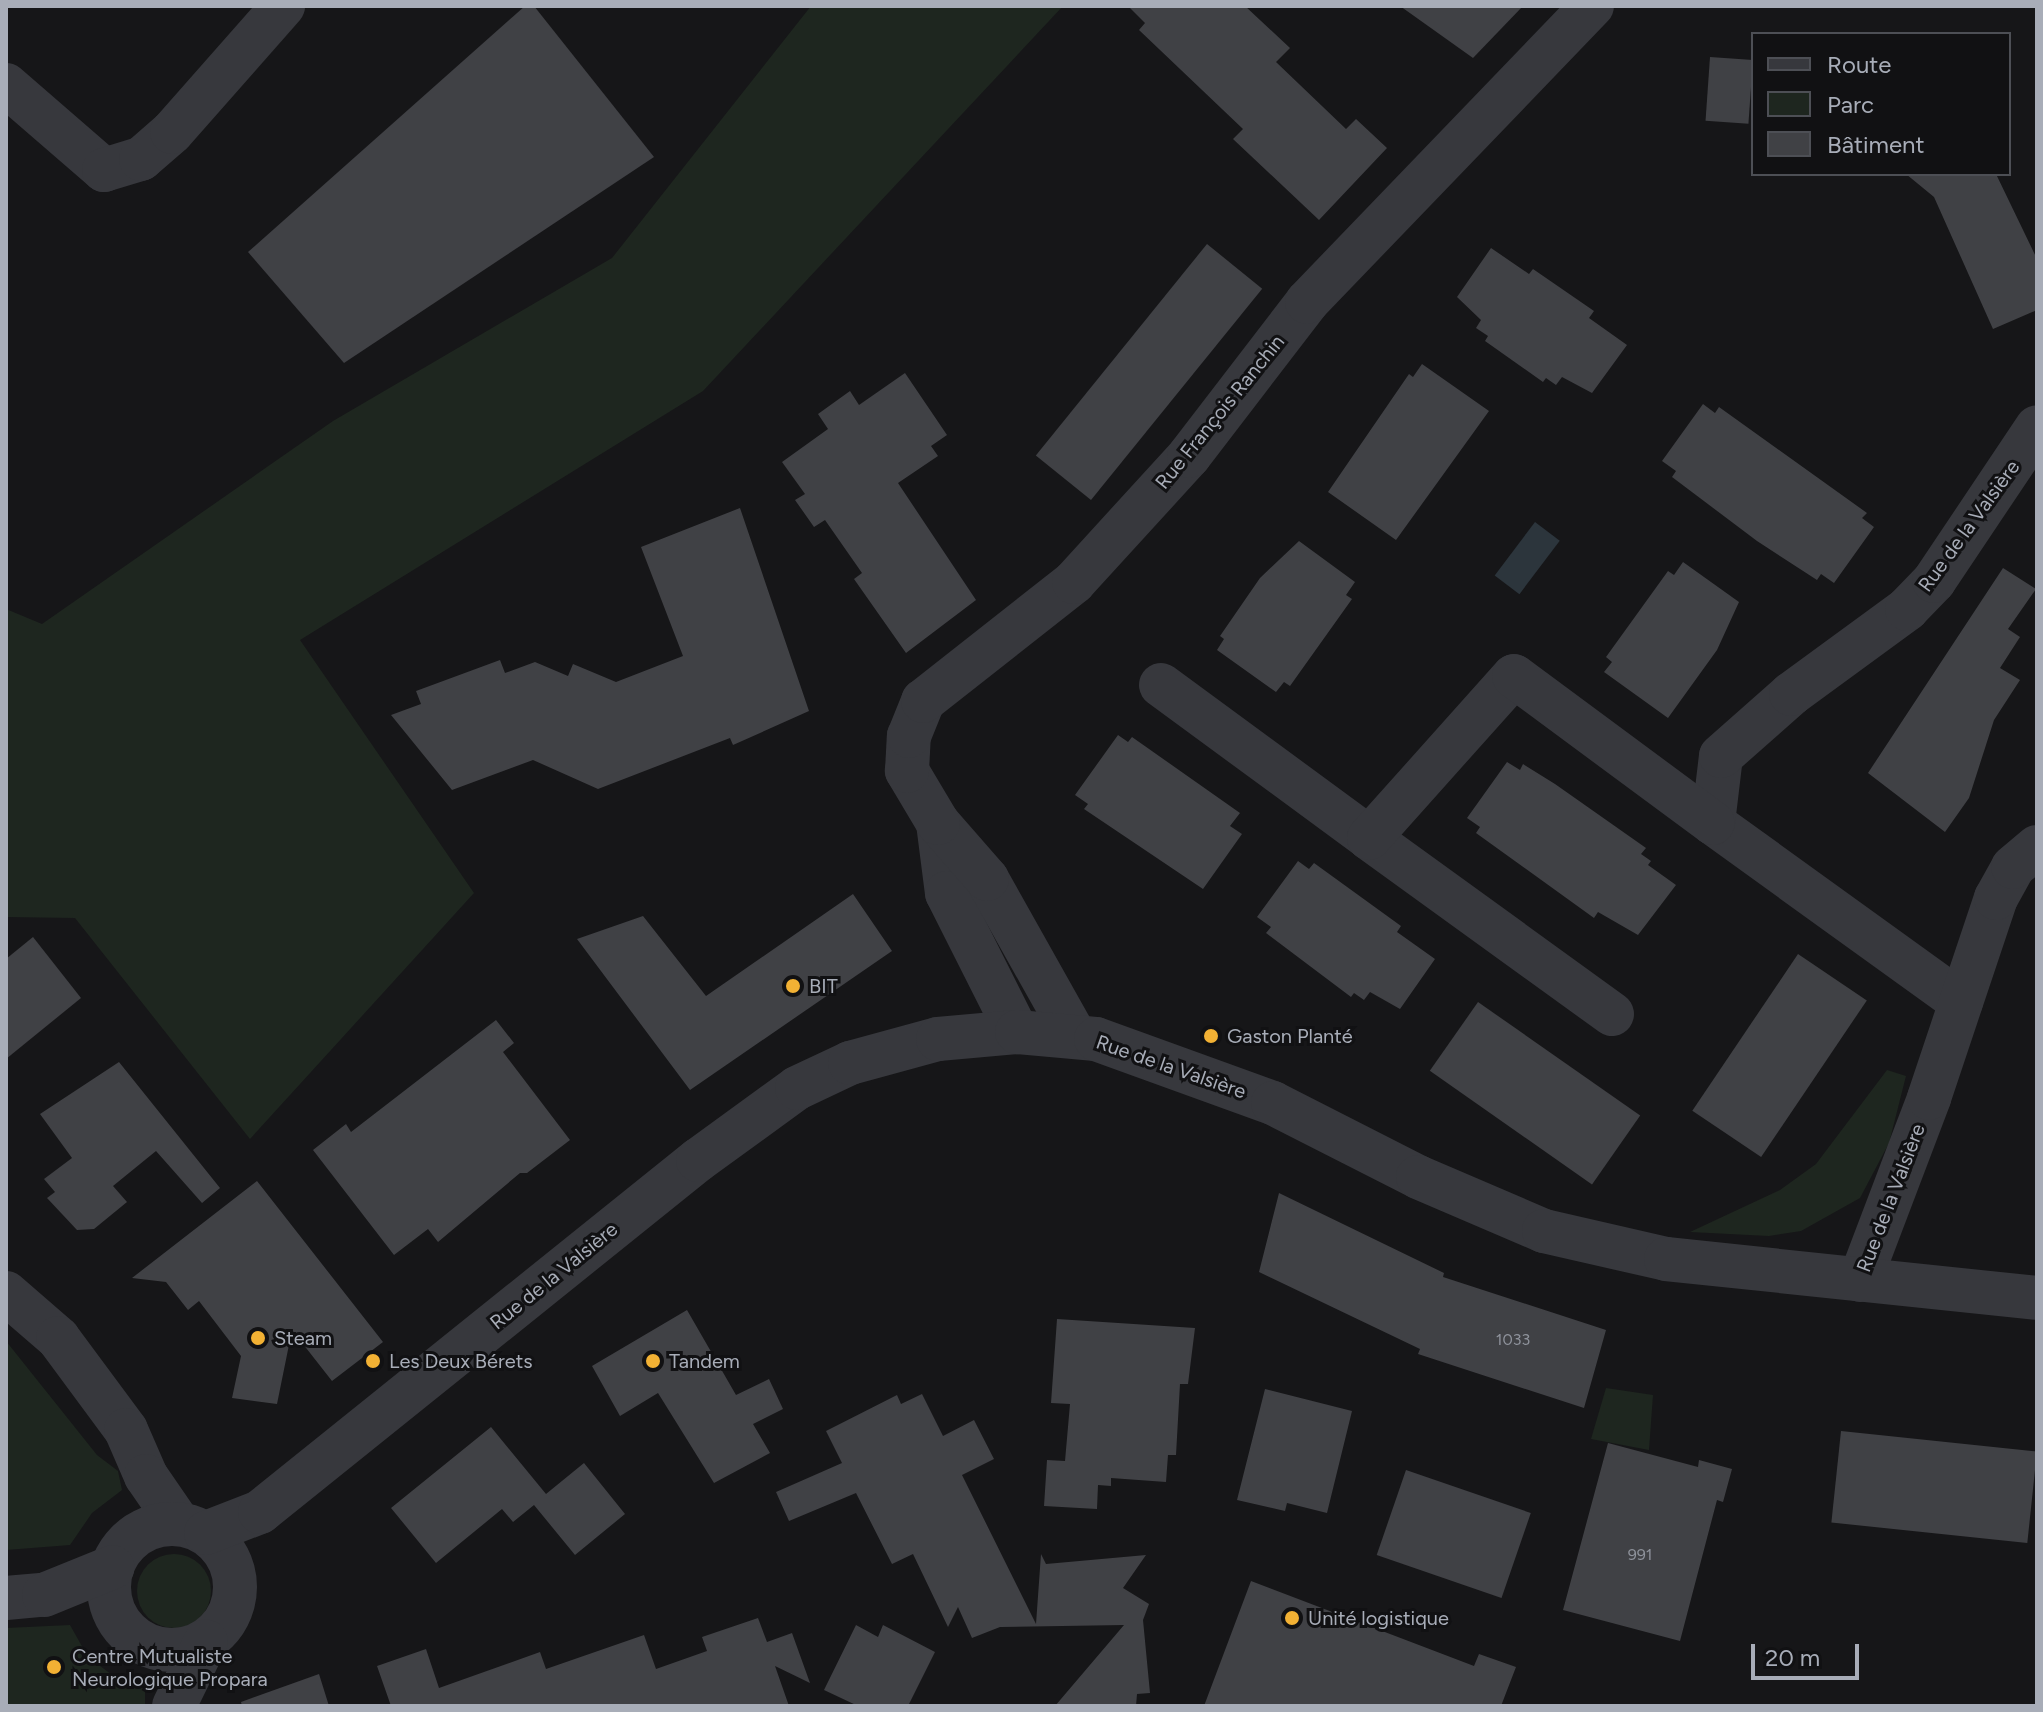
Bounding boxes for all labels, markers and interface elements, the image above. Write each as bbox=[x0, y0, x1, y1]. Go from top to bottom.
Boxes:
legend bbox=[1751, 32, 2011, 176]
text: Route bbox=[1827, 50, 1891, 79]
text: Parc bbox=[1827, 90, 1874, 119]
text: Bâtiment bbox=[1827, 130, 1925, 159]
street label: Rue François Ranchin bbox=[1150, 330, 1290, 494]
street label: Rue de la Valsière bbox=[1913, 455, 2025, 597]
place label: BIT bbox=[809, 974, 838, 998]
marker: BIT bbox=[784, 977, 802, 995]
place label: Gaston Planté bbox=[1227, 1024, 1353, 1048]
marker: Gaston Planté bbox=[1202, 1027, 1220, 1045]
street label: Rue de la Valsière bbox=[1093, 1030, 1249, 1104]
street label: Rue de la Valsière bbox=[1852, 1120, 1930, 1276]
street label: Rue de la Valsière bbox=[485, 1217, 623, 1335]
place label: Steam bbox=[274, 1326, 332, 1350]
marker: Steam bbox=[249, 1329, 267, 1347]
house number: 1033 bbox=[1496, 1330, 1530, 1350]
place label: Les Deux Bérets bbox=[389, 1349, 533, 1373]
place label: Tandem bbox=[669, 1349, 740, 1373]
marker: Les Deux Bérets bbox=[364, 1352, 382, 1370]
marker: Tandem bbox=[644, 1352, 662, 1370]
house number: 991 bbox=[1628, 1545, 1652, 1565]
place label: Unité logistique bbox=[1308, 1606, 1449, 1630]
marker: Unité logistique bbox=[1283, 1609, 1301, 1627]
scale bar bbox=[1755, 1628, 1863, 1678]
text: 20 m bbox=[1765, 1643, 1820, 1672]
place label: Centre Mutualiste Neurologique Propara bbox=[72, 1644, 268, 1691]
marker: Centre Mutualiste Neurologique Propara bbox=[43, 1656, 65, 1678]

